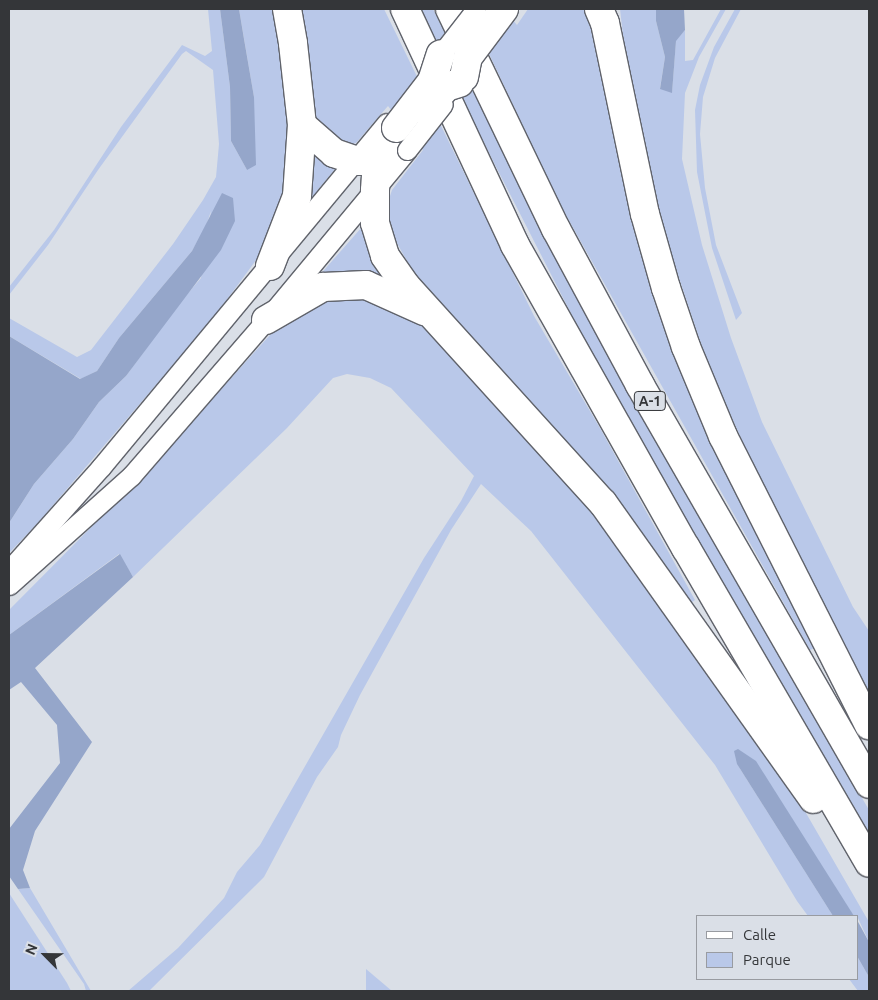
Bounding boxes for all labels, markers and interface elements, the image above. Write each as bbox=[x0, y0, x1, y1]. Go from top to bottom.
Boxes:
road number: A-1 bbox=[634, 390, 666, 412]
legend bbox=[696, 915, 858, 980]
text: Calle bbox=[743, 926, 776, 943]
north arrow bbox=[20, 930, 70, 980]
text: N bbox=[22, 941, 41, 957]
text: Parque bbox=[743, 951, 791, 968]

